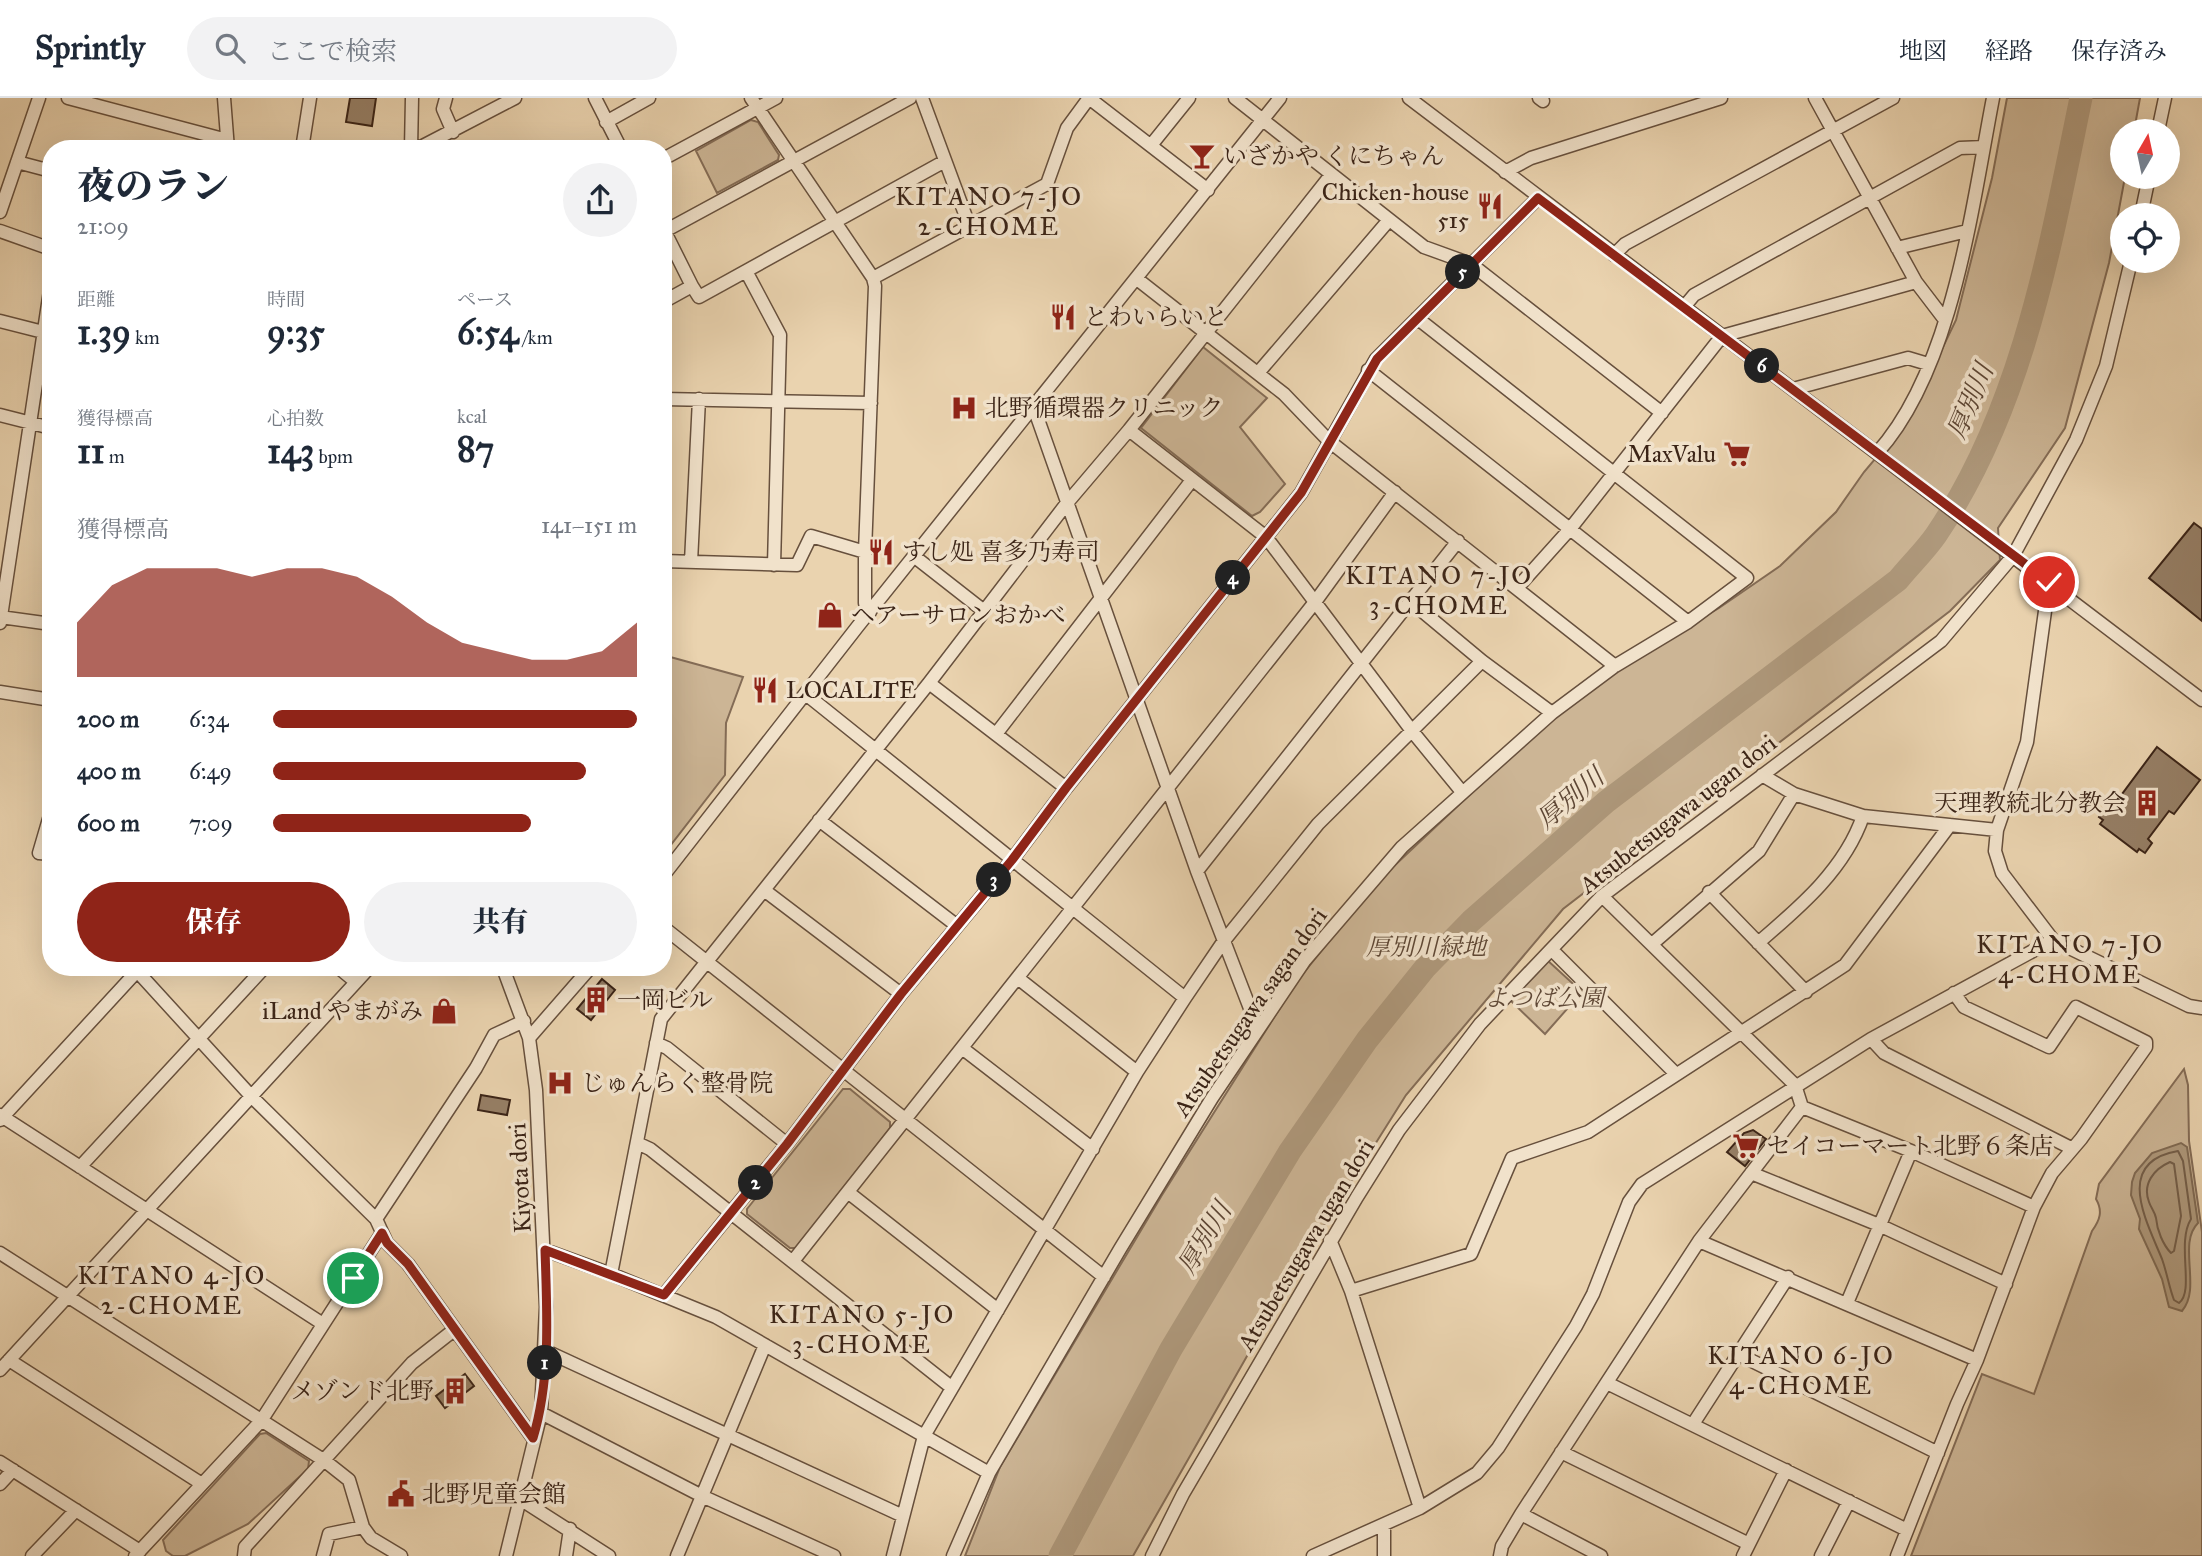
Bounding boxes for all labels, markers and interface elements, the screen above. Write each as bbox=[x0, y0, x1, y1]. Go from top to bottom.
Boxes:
search box bbox=[187, 17, 677, 80]
text: Sprintly bbox=[35, 28, 145, 68]
icon: search bbox=[211, 29, 249, 67]
text: ここで検索 bbox=[267, 35, 397, 67]
text: 地図 bbox=[1899, 36, 1947, 66]
text: 経路 bbox=[1985, 36, 2033, 66]
text: 保存済み bbox=[2071, 36, 2167, 66]
north arrow bbox=[2110, 119, 2180, 189]
map controls bbox=[2110, 119, 2180, 273]
bar icon: いざかや くにちゃん bbox=[1187, 141, 1217, 171]
place label: いざかや くにちゃん bbox=[1223, 141, 1444, 171]
text: 夜のラン bbox=[77, 163, 229, 209]
button: share bbox=[563, 163, 637, 237]
place label: Chicken-house 515 bbox=[1322, 177, 1469, 235]
district label: KITANO 7-JO 2-CHOME bbox=[895, 180, 1083, 242]
restaurant icon: Chicken-house 515 bbox=[1475, 191, 1505, 221]
button: locate bbox=[2110, 203, 2180, 273]
text: 21:09 bbox=[77, 212, 129, 240]
pin: 5 bbox=[1446, 254, 1480, 290]
text: 5 bbox=[1458, 260, 1467, 283]
text: 距離 bbox=[77, 288, 115, 311]
text: 時間 bbox=[267, 288, 305, 311]
text: ペース bbox=[457, 288, 513, 311]
restaurant icon: とわいらいと bbox=[1048, 302, 1078, 332]
place label: とわいらいと bbox=[1084, 302, 1228, 332]
text: 1.39 bbox=[77, 311, 131, 354]
text: 9:35 bbox=[267, 311, 325, 354]
text: 6:54 bbox=[457, 311, 519, 354]
text: km bbox=[131, 326, 160, 349]
text: /km bbox=[519, 326, 553, 349]
pin: 6 bbox=[1744, 348, 1780, 384]
text: 6 bbox=[1757, 354, 1766, 377]
water label: 厚別川 bbox=[1940, 356, 2001, 443]
hospital icon: 北野循環器クリニック bbox=[949, 393, 979, 423]
place label: 北野循環器クリニック bbox=[985, 393, 1224, 423]
text: kcal bbox=[457, 405, 487, 428]
text: 獲得標高 bbox=[77, 407, 153, 430]
text: 心拍数 bbox=[267, 407, 324, 430]
text: 87 bbox=[457, 428, 494, 471]
text: 11 bbox=[77, 430, 105, 473]
text: 143 bbox=[267, 430, 314, 473]
place label: MaxValu bbox=[1627, 439, 1716, 469]
supermarket icon: MaxValu bbox=[1722, 439, 1752, 469]
text: m bbox=[105, 445, 125, 468]
text: bpm bbox=[314, 445, 353, 468]
text: 141–151 m bbox=[541, 511, 637, 539]
text: 獲得標高 bbox=[77, 515, 169, 543]
restaurant icon: すし処 喜多乃寿司 bbox=[866, 537, 896, 567]
place label: すし処 喜多乃寿司 bbox=[902, 537, 1099, 567]
pin bbox=[2019, 552, 2079, 612]
district label: KITANO 7-JO 3-CHOME bbox=[1345, 559, 1533, 621]
pin: 4 bbox=[1216, 560, 1250, 596]
icon: check bbox=[2030, 563, 2068, 601]
text: 4 bbox=[1227, 566, 1238, 589]
shop icon: ヘアーサロンおかべ bbox=[815, 600, 845, 630]
place label: ヘアーサロンおかべ bbox=[851, 600, 1066, 630]
restaurant icon: LOCALITE bbox=[750, 675, 780, 705]
place label: LOCALITE bbox=[786, 675, 916, 705]
text: 200 m bbox=[77, 705, 139, 733]
text: 6:34 bbox=[189, 705, 229, 733]
street label: Atsubetsugawa ugan dori bbox=[1573, 727, 1783, 901]
text: 400 m bbox=[77, 757, 141, 785]
text: 6:49 bbox=[189, 757, 232, 785]
water label: 厚別川 bbox=[1530, 759, 1612, 835]
place label: 天理教統北分教会 bbox=[1934, 788, 2126, 818]
building icon: 天理教統北分教会 bbox=[2132, 788, 2162, 818]
text: 600 m bbox=[77, 809, 140, 837]
text: 7:09 bbox=[189, 809, 233, 837]
pin: 3 bbox=[976, 862, 1012, 898]
text: 3 bbox=[990, 868, 997, 891]
button: 保存 bbox=[77, 882, 350, 962]
button: 共有 bbox=[364, 882, 637, 962]
street label: Atsubetsugawa sagan dori bbox=[1166, 901, 1334, 1123]
district label: KITANO 7-JO 4-CHOME bbox=[1976, 928, 2164, 990]
park label: 厚別川緑地 bbox=[1366, 932, 1489, 962]
park label: よつば公園 bbox=[1484, 983, 1608, 1013]
building icon: 一岡ビル bbox=[581, 985, 611, 1015]
place label: 一岡ビル bbox=[617, 985, 713, 1015]
place label: iLand やまがみ bbox=[262, 996, 423, 1026]
shop icon: iLand やまがみ bbox=[429, 996, 459, 1026]
hospital icon: じゅんらく整骨院 bbox=[545, 1068, 575, 1098]
place label: じゅんらく整骨院 bbox=[581, 1068, 773, 1098]
street label: Kiyota dori bbox=[502, 1122, 538, 1234]
supermarket icon: セイコーマート北野６条店 bbox=[1731, 1131, 1761, 1161]
place label: セイコーマート北野６条店 bbox=[1767, 1131, 2053, 1161]
street label: Atsubetsugawa ugan dori bbox=[1230, 1133, 1381, 1357]
pin: 2 bbox=[738, 1166, 774, 1200]
text: 2 bbox=[751, 1171, 760, 1194]
water label: 厚別川 bbox=[1170, 1194, 1239, 1280]
pin bbox=[323, 1248, 383, 1308]
district label: KITANO 4-JO 2-CHOME bbox=[78, 1259, 266, 1321]
icon: arrive bbox=[334, 1259, 372, 1297]
district label: KITANO 5-JO 3-CHOME bbox=[769, 1298, 955, 1360]
district label: KITANO 6-JO 4-CHOME bbox=[1707, 1339, 1895, 1401]
pin: 1 bbox=[528, 1346, 562, 1380]
text: 1 bbox=[541, 1351, 548, 1374]
place label: メゾンド北野 bbox=[291, 1376, 434, 1406]
building icon: メゾンド北野 bbox=[440, 1376, 470, 1406]
public building icon: 北野児童会館 bbox=[386, 1479, 416, 1509]
place label: 北野児童会館 bbox=[422, 1479, 566, 1509]

